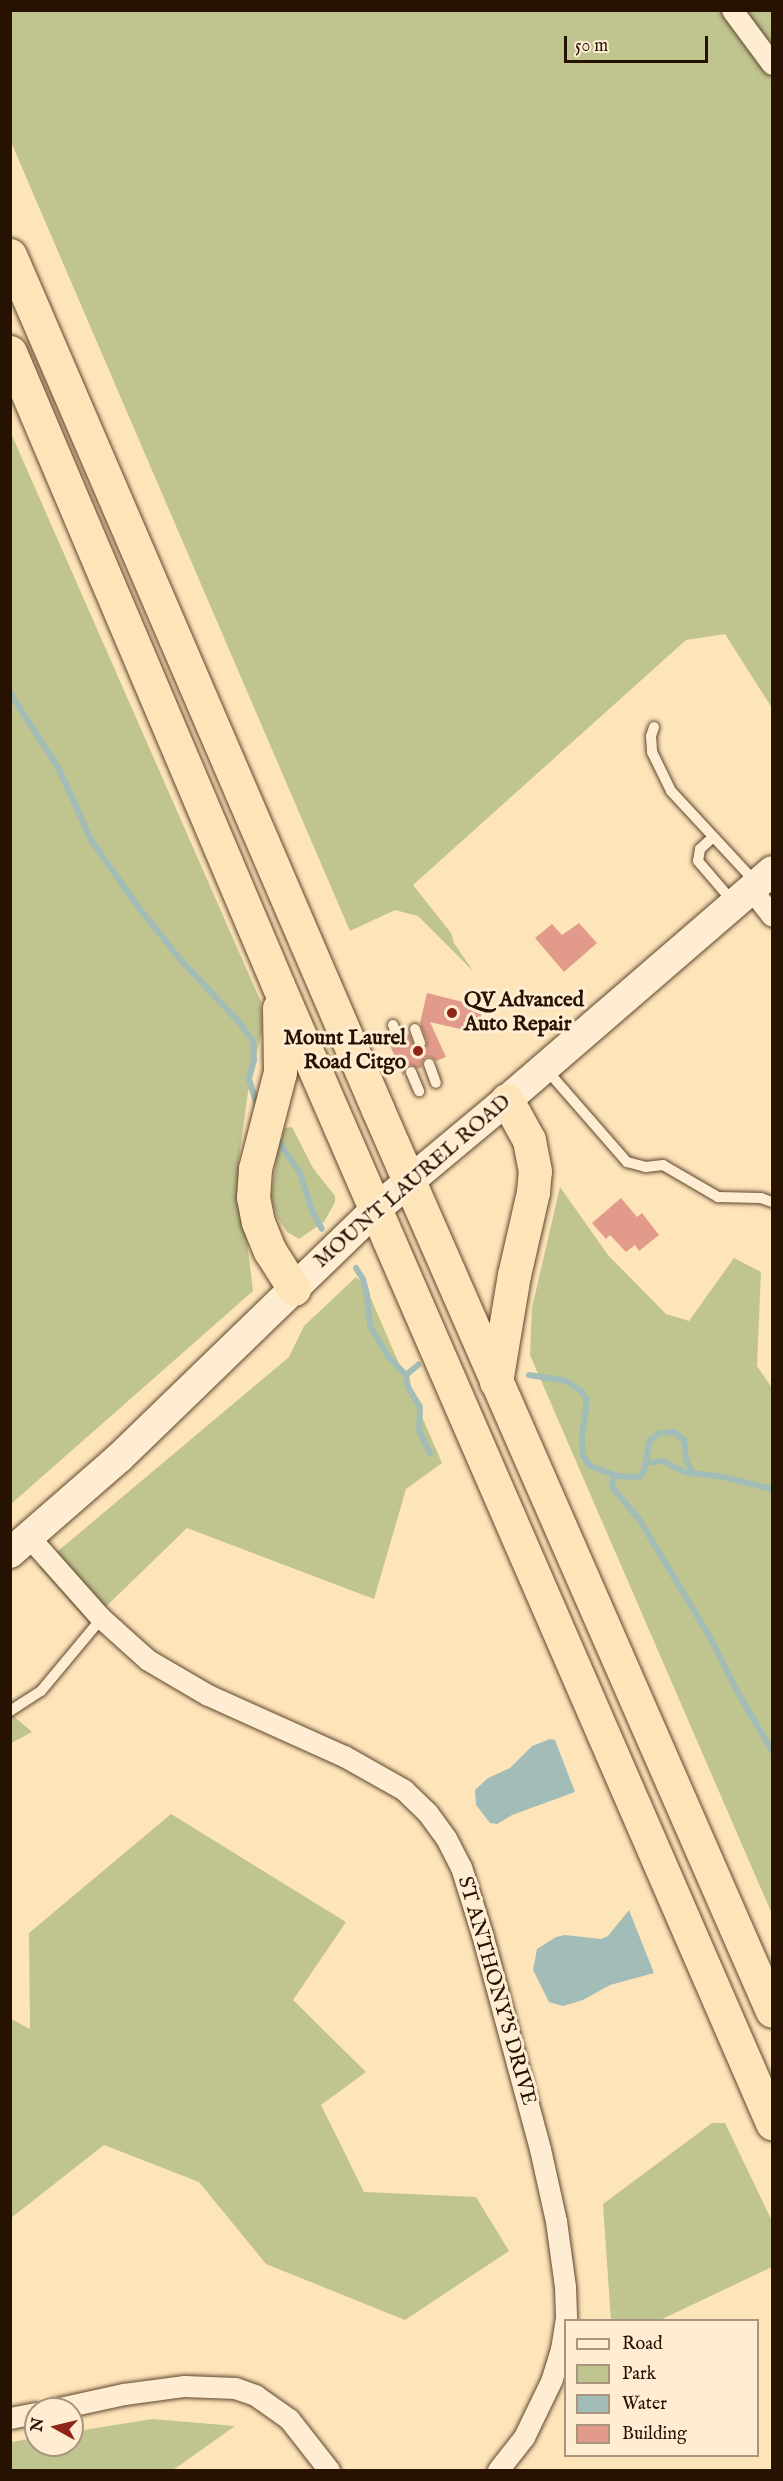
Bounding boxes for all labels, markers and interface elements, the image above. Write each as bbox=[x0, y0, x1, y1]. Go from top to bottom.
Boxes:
scale bar bbox=[567, 24, 711, 62]
text: 50 m bbox=[575, 35, 608, 58]
place label: QV Advanced Auto Repair bbox=[464, 988, 584, 1038]
marker: QV Advanced Auto Repair bbox=[445, 1006, 459, 1020]
place label: Mount Laurel Road Citgo bbox=[283, 1026, 406, 1076]
marker: Mount Laurel Road Citgo bbox=[411, 1044, 425, 1058]
street label: MOUNT LAUREL ROAD bbox=[310, 1090, 516, 1274]
street label: ST ANTHONY'S DRIVE bbox=[451, 1874, 541, 2108]
legend bbox=[564, 2319, 759, 2457]
text: Road bbox=[622, 2333, 663, 2356]
text: Park bbox=[622, 2363, 656, 2386]
text: Water bbox=[622, 2393, 667, 2416]
north arrow bbox=[24, 2397, 84, 2457]
text: N bbox=[27, 2417, 49, 2433]
text: Building bbox=[622, 2423, 687, 2446]

